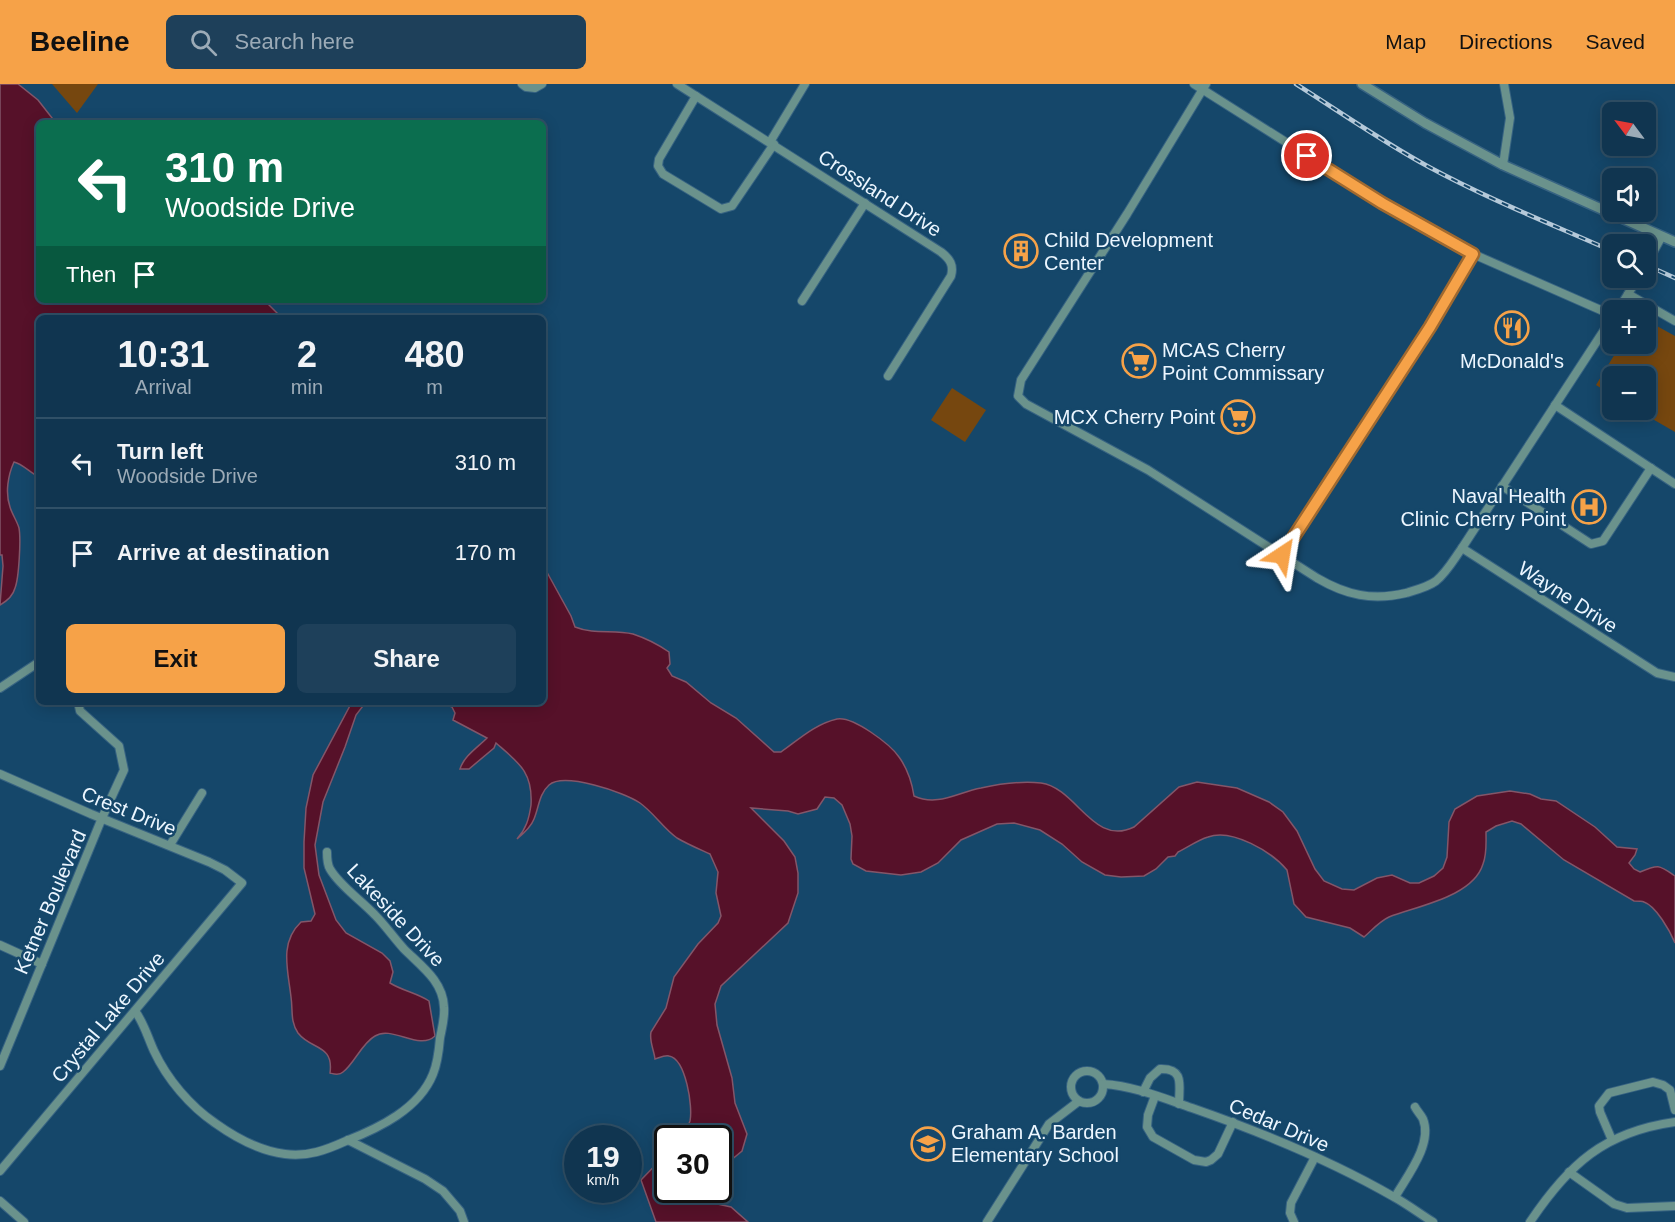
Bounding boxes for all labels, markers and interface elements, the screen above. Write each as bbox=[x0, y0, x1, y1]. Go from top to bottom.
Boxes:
search box bbox=[166, 15, 586, 69]
text: Beeline bbox=[30, 26, 130, 57]
icon: search bbox=[187, 26, 220, 59]
text: Search here bbox=[235, 29, 354, 54]
text: Map bbox=[1385, 30, 1426, 53]
text: Directions bbox=[1459, 30, 1552, 53]
text: Saved bbox=[1585, 30, 1645, 53]
north arrow bbox=[1602, 102, 1656, 156]
map controls bbox=[1602, 102, 1656, 420]
pin bbox=[1281, 130, 1332, 181]
icon: arrive bbox=[1290, 139, 1323, 172]
icon: left bbox=[66, 144, 144, 222]
text: 310 m bbox=[165, 144, 284, 191]
street label: Crossland Drive bbox=[814, 145, 946, 241]
button: sound bbox=[1602, 168, 1656, 222]
text: Woodside Drive bbox=[165, 193, 355, 223]
place label: Child Development Center bbox=[1044, 229, 1213, 274]
building icon: Child Development Center bbox=[1003, 233, 1039, 269]
button: search bbox=[1602, 234, 1656, 288]
icon: arrive bbox=[128, 258, 161, 291]
text: Then bbox=[66, 262, 116, 287]
button: + bbox=[1602, 300, 1656, 354]
restaurant icon: McDonald's bbox=[1494, 310, 1530, 346]
text: 10:31 bbox=[117, 334, 209, 375]
text: 2 bbox=[297, 334, 317, 375]
text: 480 bbox=[404, 334, 465, 375]
place label: MCAS Cherry Point Commissary bbox=[1162, 339, 1324, 384]
supermarket icon: MCAS Cherry Point Commissary bbox=[1121, 343, 1157, 379]
place label: McDonald's bbox=[1460, 350, 1564, 372]
button: − bbox=[1602, 366, 1656, 420]
text: Arrival bbox=[135, 376, 192, 398]
text: min bbox=[291, 376, 323, 398]
text: m bbox=[426, 376, 443, 398]
supermarket icon: MCX Cherry Point bbox=[1220, 399, 1256, 435]
place label: MCX Cherry Point bbox=[1054, 406, 1215, 428]
text: Turn left bbox=[117, 439, 203, 464]
icon: left bbox=[66, 447, 99, 480]
text: 310 m bbox=[455, 450, 516, 475]
text: Woodside Drive bbox=[117, 465, 258, 487]
place label: Naval Health Clinic Cherry Point bbox=[1400, 485, 1566, 530]
hospital icon: Naval Health Clinic Cherry Point bbox=[1571, 489, 1607, 525]
position arrow bbox=[1250, 523, 1314, 587]
icon: arrive bbox=[66, 537, 99, 570]
text: Arrive at destination bbox=[117, 540, 330, 565]
text: 170 m bbox=[455, 540, 516, 565]
street label: Wayne Drive bbox=[1514, 557, 1622, 637]
button: Exit bbox=[66, 624, 285, 693]
button: Share bbox=[297, 624, 516, 693]
street label: Crest Drive bbox=[79, 782, 179, 840]
street label: Ketner Boulevard bbox=[10, 827, 90, 977]
street label: Lakeside Drive bbox=[343, 859, 449, 971]
street label: Crystal Lake Drive bbox=[47, 947, 169, 1087]
street label: Cedar Drive bbox=[1226, 1094, 1332, 1156]
place label: Graham A. Barden Elementary School bbox=[951, 1121, 1119, 1166]
speed limit sign: 30 bbox=[654, 1125, 732, 1203]
school or university icon: Graham A. Barden Elementary School bbox=[910, 1126, 946, 1162]
text: 19 bbox=[586, 1140, 620, 1173]
text: km/h bbox=[587, 1171, 619, 1188]

